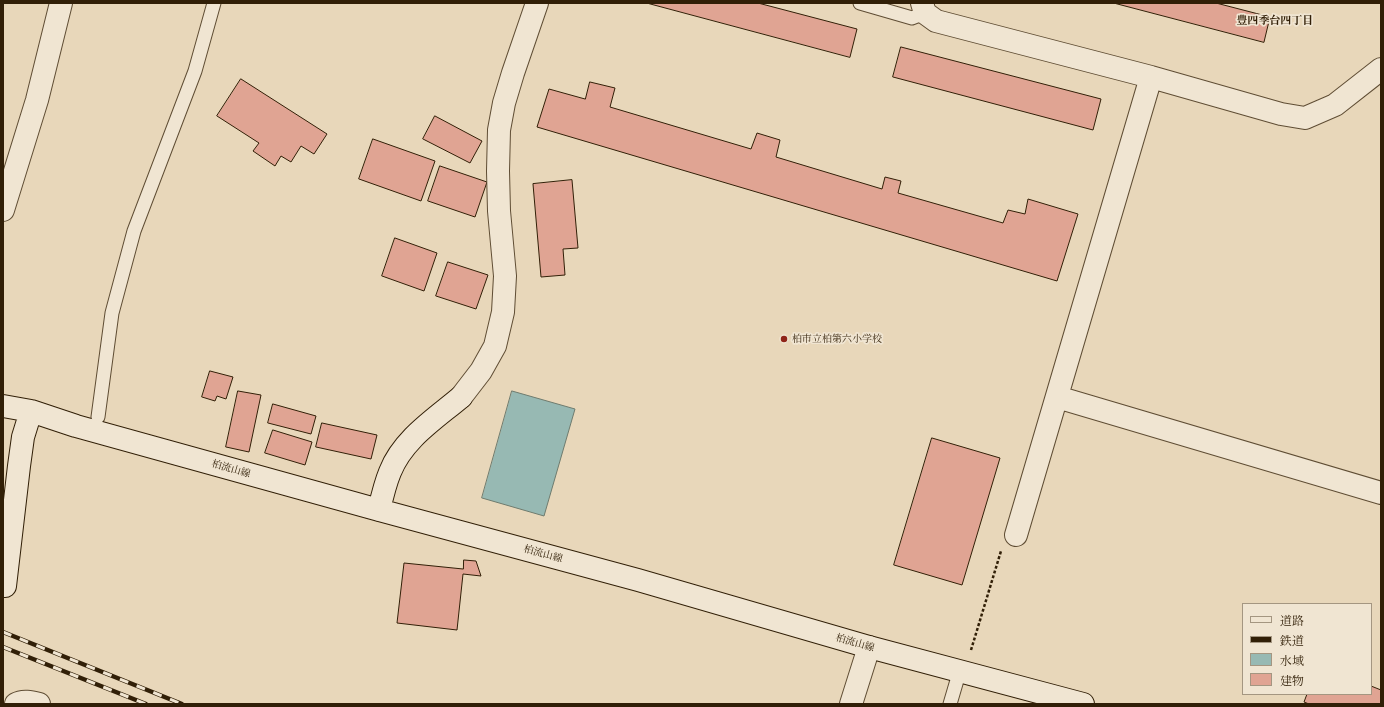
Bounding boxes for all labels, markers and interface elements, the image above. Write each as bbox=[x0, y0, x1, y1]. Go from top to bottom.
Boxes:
district label: 豊四季台四丁目 bbox=[1237, 14, 1313, 28]
place label: 柏市立柏第六小学校 bbox=[792, 333, 882, 345]
marker: 柏市立柏第六小学校 bbox=[779, 334, 789, 344]
street label: 柏流山線 bbox=[210, 458, 252, 480]
street label: 柏流山線 bbox=[522, 543, 564, 565]
legend bbox=[1242, 603, 1372, 695]
text: 道路 bbox=[1280, 613, 1304, 628]
street label: 柏流山線 bbox=[834, 632, 876, 654]
text: 鉄道 bbox=[1280, 633, 1304, 648]
text: 水域 bbox=[1280, 653, 1304, 668]
text: 建物 bbox=[1280, 673, 1304, 688]

